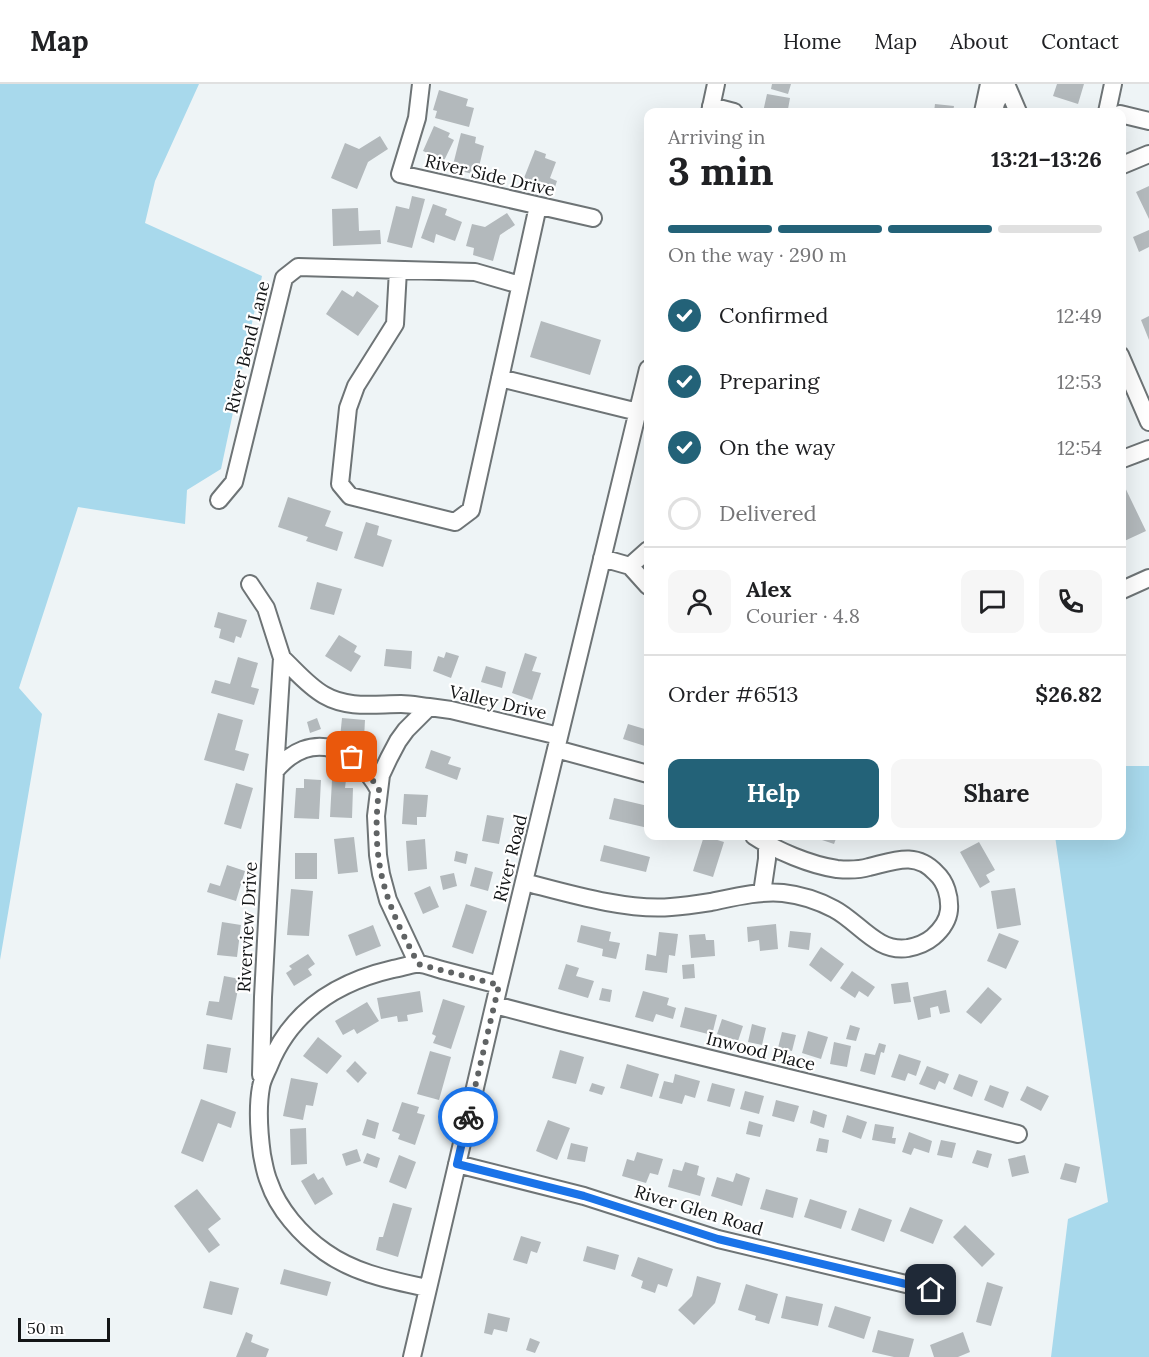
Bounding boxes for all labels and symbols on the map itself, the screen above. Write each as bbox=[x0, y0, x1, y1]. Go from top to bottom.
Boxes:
street label: River Side Drive bbox=[423, 149, 558, 201]
street label: River Bend Lane bbox=[219, 278, 275, 416]
street label: Valley Drive bbox=[446, 679, 549, 724]
pin bbox=[326, 731, 377, 782]
street label: River Road bbox=[488, 812, 532, 904]
street label: Riverview Drive bbox=[232, 861, 262, 993]
street label: Inwood Place bbox=[704, 1026, 818, 1076]
courier bbox=[438, 1087, 498, 1147]
street label: River Glen Road bbox=[632, 1179, 766, 1241]
pin bbox=[905, 1264, 956, 1315]
scale bar bbox=[18, 1315, 110, 1342]

